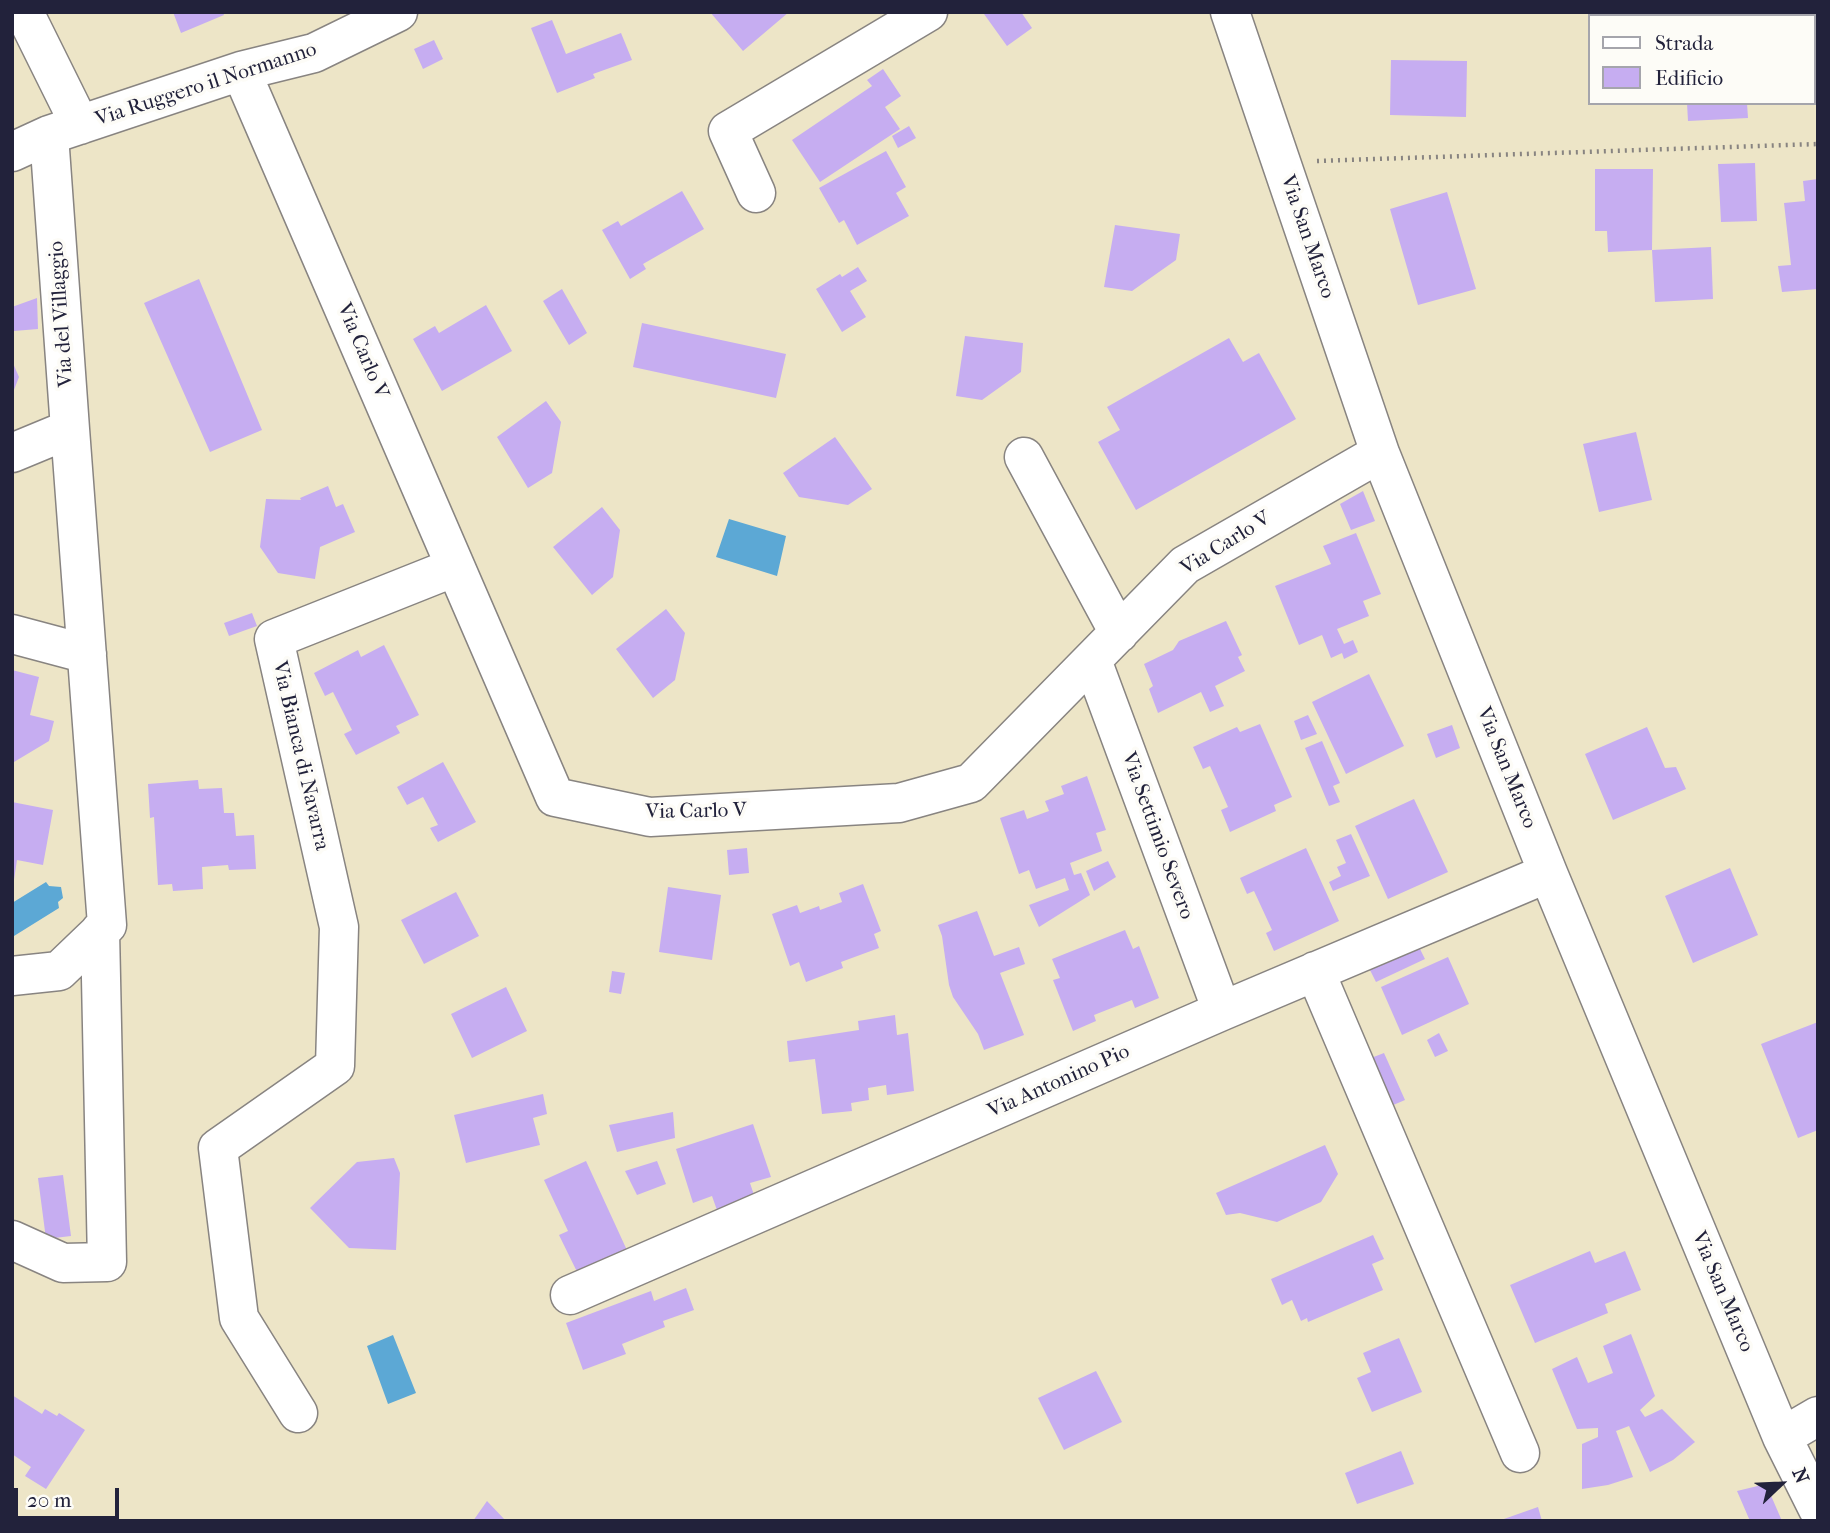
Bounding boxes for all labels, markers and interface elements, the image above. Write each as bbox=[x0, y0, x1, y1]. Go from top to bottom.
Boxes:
legend bbox=[1588, 14, 1816, 105]
text: Strada bbox=[1655, 31, 1713, 55]
street label: Via Ruggero il Normanno bbox=[92, 37, 320, 133]
text: Edificio bbox=[1655, 66, 1723, 90]
street label: Via San Marco bbox=[1274, 172, 1340, 302]
street label: Via del Villaggio bbox=[44, 240, 80, 388]
street label: Via Carlo V bbox=[331, 300, 393, 402]
street label: Via Carlo V bbox=[1176, 507, 1276, 581]
street label: Via Bianca di Navarra bbox=[266, 659, 334, 853]
street label: Via San Marco bbox=[1470, 703, 1542, 833]
street label: Via Settimio Severo bbox=[1115, 749, 1199, 923]
street label: Via Carlo V bbox=[645, 799, 747, 825]
street label: Via Antonino Pio bbox=[984, 1039, 1134, 1125]
street label: Via San Marco bbox=[1685, 1228, 1759, 1356]
north arrow bbox=[1746, 1449, 1816, 1519]
text: N bbox=[1787, 1465, 1813, 1487]
scale bar bbox=[18, 1474, 122, 1518]
text: 20 m bbox=[27, 1488, 71, 1512]

